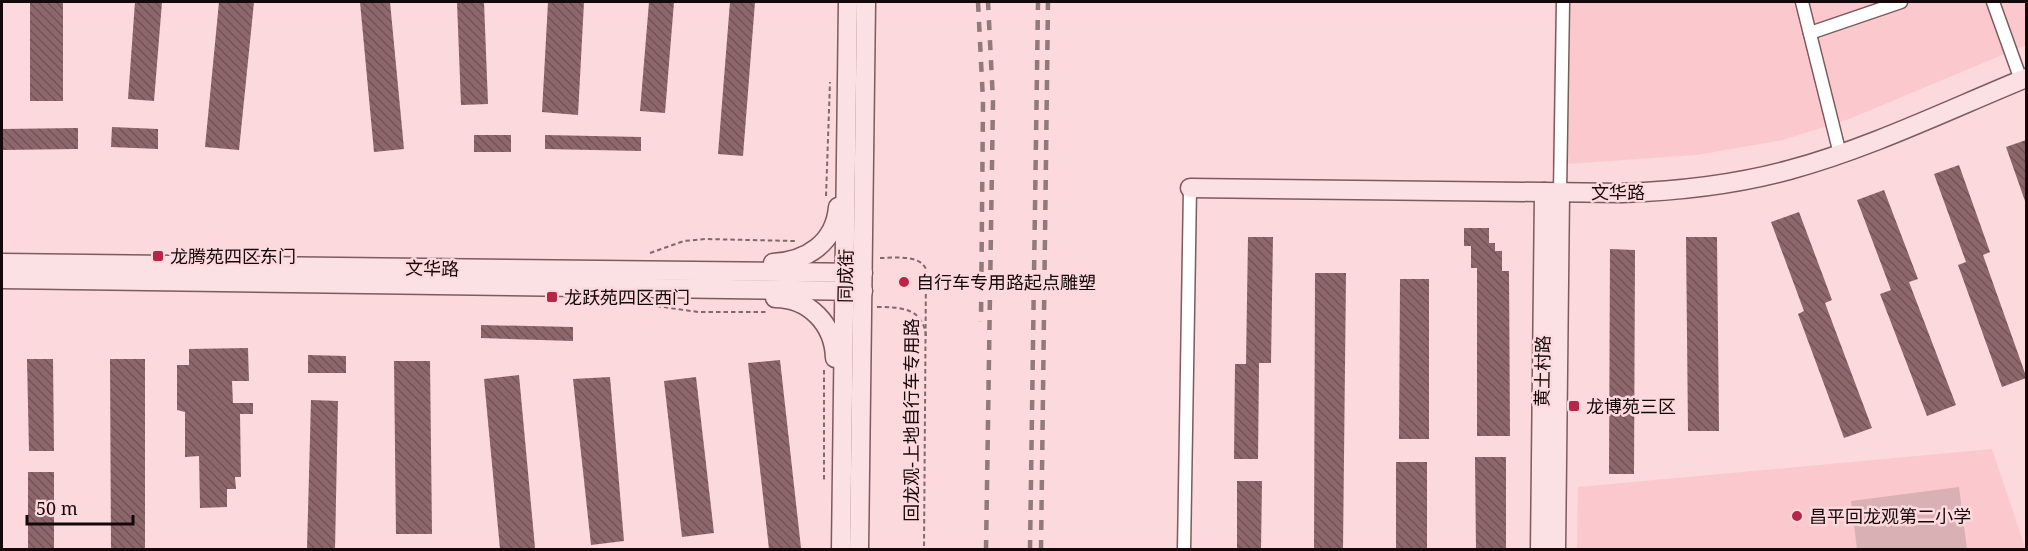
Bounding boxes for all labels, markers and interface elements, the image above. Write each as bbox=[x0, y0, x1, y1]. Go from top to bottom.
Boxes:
street label: 文华路 bbox=[1591, 180, 1645, 204]
place label: 龙腾苑四区东门 bbox=[170, 244, 296, 268]
marker: 龙腾苑四区东门 bbox=[151, 249, 165, 263]
street label: 同成街 bbox=[833, 249, 857, 303]
street label: 文华路 bbox=[405, 256, 459, 280]
place label: 自行车专用路起点雕塑 bbox=[916, 270, 1096, 294]
marker: 自行车专用路起点雕塑 bbox=[897, 275, 911, 289]
place label: 龙跃苑四区西门 bbox=[564, 285, 690, 309]
marker: 龙跃苑四区西门 bbox=[545, 290, 559, 304]
street label: 回龙观-上地自行车专用路 bbox=[899, 318, 923, 522]
street label: 黄土村路 bbox=[1529, 335, 1555, 407]
place label: 龙博苑三区 bbox=[1586, 394, 1676, 418]
marker: 龙博苑三区 bbox=[1567, 399, 1581, 413]
scale bar bbox=[27, 488, 134, 526]
text: 50 m bbox=[36, 496, 78, 520]
place label: 昌平回龙观第二小学 bbox=[1809, 504, 1971, 528]
marker: 昌平回龙观第二小学 bbox=[1790, 509, 1804, 523]

